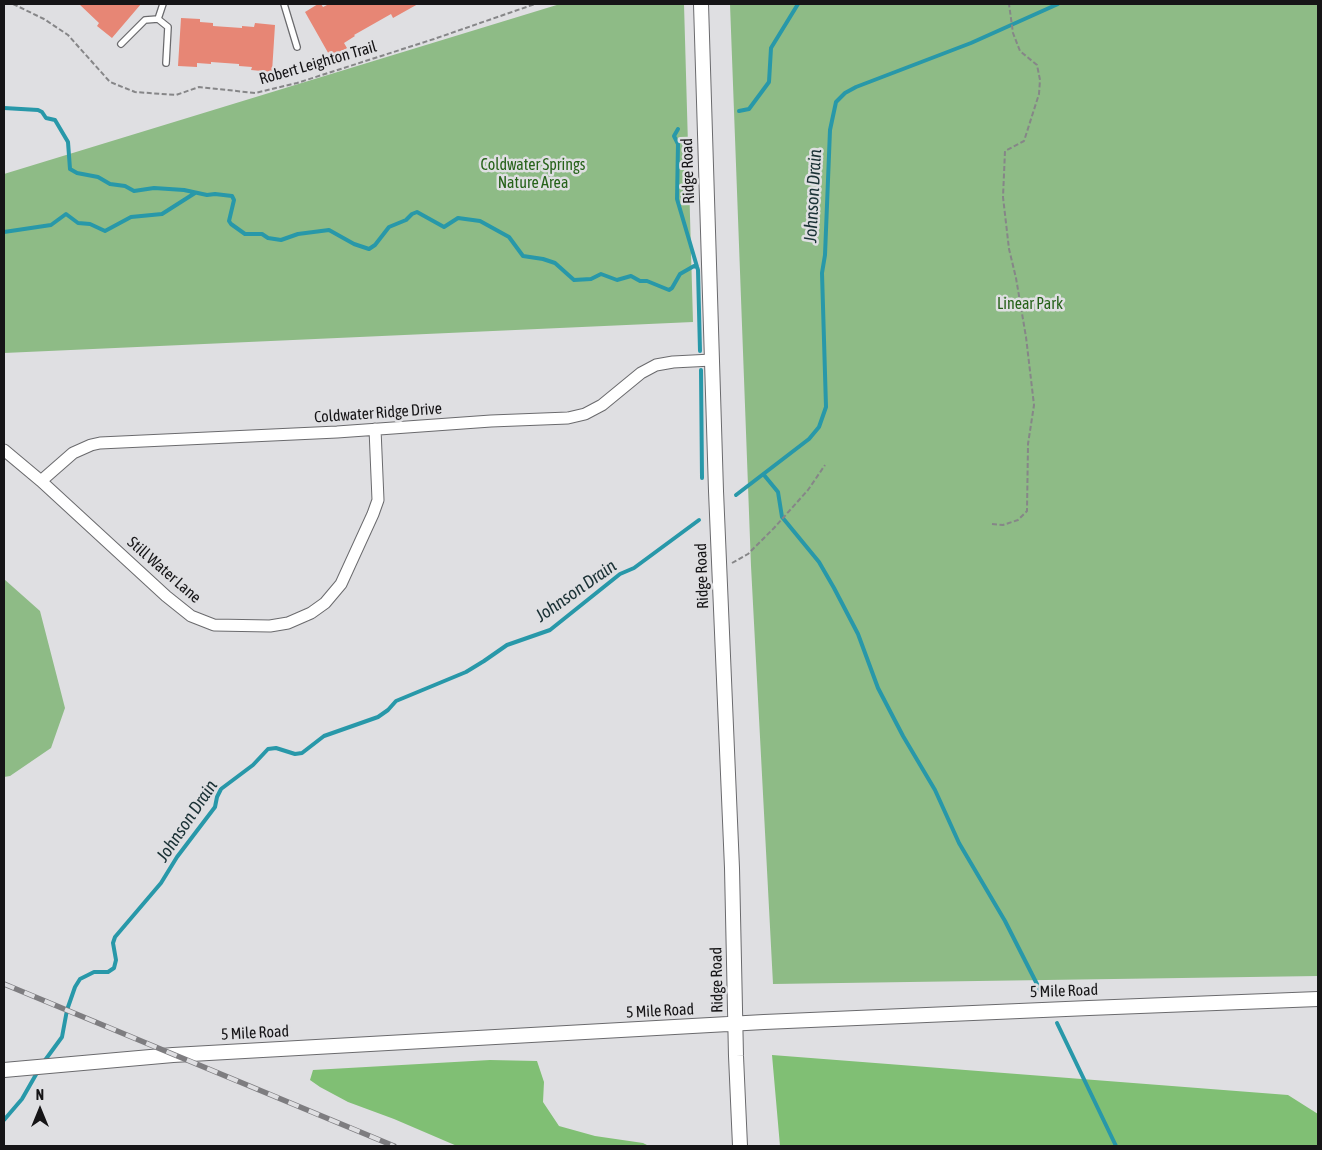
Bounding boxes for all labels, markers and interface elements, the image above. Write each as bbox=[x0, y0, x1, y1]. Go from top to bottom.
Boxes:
street label: Robert Leighton Trail bbox=[257, 37, 379, 89]
street label: Ridge Road bbox=[677, 138, 699, 204]
water label: Johnson Drain bbox=[800, 149, 826, 243]
park label: Coldwater Springs Nature Area bbox=[481, 155, 585, 193]
park label: Linear Park bbox=[997, 294, 1063, 314]
street label: Coldwater Ridge Drive bbox=[313, 399, 443, 427]
street label: Still Water Lane bbox=[123, 533, 205, 607]
street label: Ridge Road bbox=[691, 543, 713, 609]
water label: Johnson Drain bbox=[531, 555, 621, 627]
water label: Johnson Drain bbox=[152, 776, 222, 866]
street label: Ridge Road bbox=[707, 947, 727, 1013]
street label: 5 Mile Road bbox=[1030, 980, 1098, 1002]
street label: 5 Mile Road bbox=[625, 1000, 695, 1022]
street label: 5 Mile Road bbox=[220, 1022, 290, 1044]
north arrow bbox=[15, 1085, 65, 1135]
text: N bbox=[36, 1087, 44, 1103]

